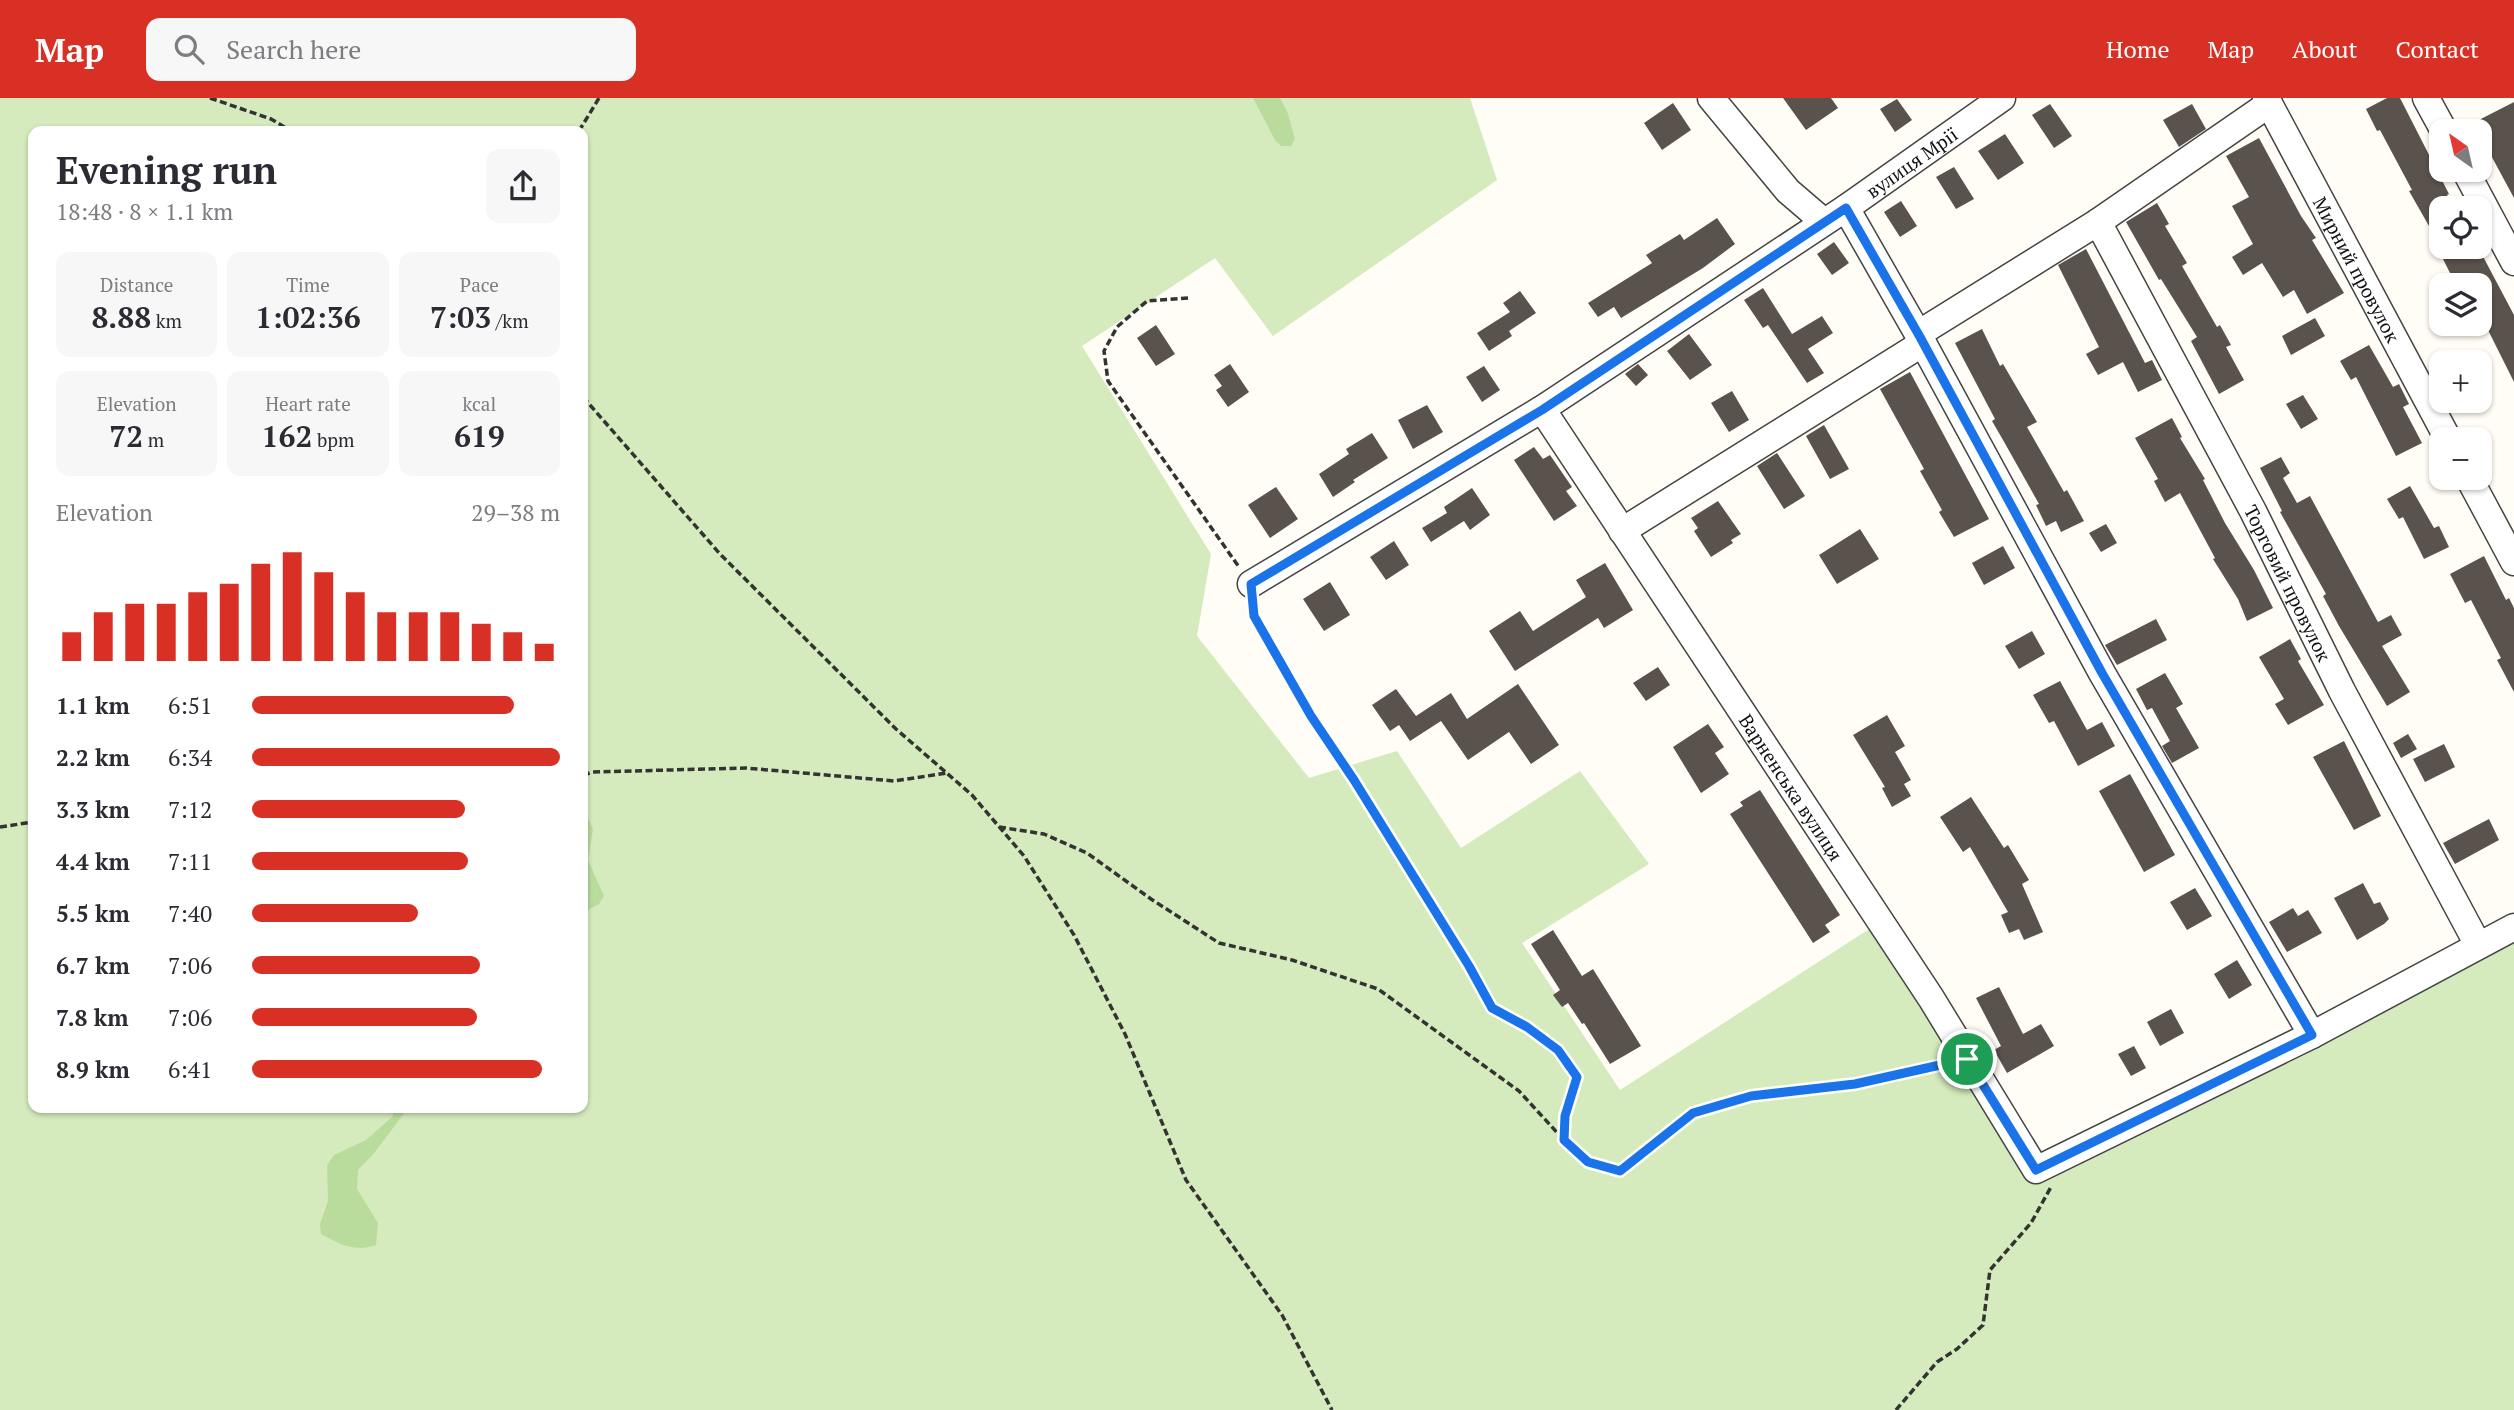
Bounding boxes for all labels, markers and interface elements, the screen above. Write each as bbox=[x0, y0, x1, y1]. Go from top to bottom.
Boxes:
search box bbox=[146, 18, 636, 81]
text: Map bbox=[35, 28, 104, 71]
icon: search bbox=[170, 30, 208, 68]
text: Search here bbox=[226, 32, 361, 66]
text: Home bbox=[2106, 33, 2170, 65]
text: Map bbox=[2208, 33, 2254, 65]
text: About bbox=[2292, 33, 2358, 65]
text: Contact bbox=[2396, 33, 2479, 65]
north arrow bbox=[2429, 119, 2492, 182]
map controls bbox=[2429, 119, 2492, 490]
street label: вулиця Мрії bbox=[1860, 121, 1962, 203]
text: Evening run bbox=[56, 145, 277, 195]
button: share bbox=[486, 149, 560, 223]
street label: Мирний провулок bbox=[2308, 192, 2407, 347]
text: 18:48 · 8 × 1.1 km bbox=[56, 196, 233, 227]
button: locate bbox=[2429, 196, 2492, 259]
text: Distance bbox=[100, 272, 173, 297]
text: Time bbox=[286, 272, 330, 297]
text: Pace bbox=[460, 272, 499, 297]
button: layers bbox=[2429, 273, 2492, 336]
text: 8.88 bbox=[91, 297, 151, 337]
text: 1:02:36 bbox=[255, 297, 361, 337]
text: 7:03 bbox=[430, 297, 491, 337]
text: km bbox=[151, 308, 182, 333]
text: /km bbox=[491, 308, 529, 333]
button: + bbox=[2429, 350, 2492, 413]
text: Elevation bbox=[97, 391, 177, 416]
text: Heart rate bbox=[265, 391, 351, 416]
text: kcal bbox=[462, 391, 496, 416]
text: 72 bbox=[109, 416, 143, 456]
text: 162 bbox=[262, 416, 312, 456]
text: 619 bbox=[454, 416, 505, 456]
text: m bbox=[143, 427, 164, 452]
text: bpm bbox=[312, 427, 354, 452]
button: − bbox=[2429, 427, 2492, 490]
text: Elevation bbox=[56, 497, 153, 528]
text: 29–38 m bbox=[471, 497, 560, 528]
street label: Торговий провулок bbox=[2239, 500, 2338, 666]
text: 1.1 km bbox=[56, 690, 130, 721]
text: 6:51 bbox=[168, 690, 212, 721]
street label: Варненська вулиця bbox=[1734, 709, 1849, 865]
text: 2.2 km bbox=[56, 742, 130, 773]
text: 6:34 bbox=[168, 742, 212, 773]
text: 3.3 km bbox=[56, 794, 130, 825]
text: 7:12 bbox=[168, 794, 212, 825]
text: 4.4 km bbox=[56, 846, 130, 877]
text: 7:11 bbox=[168, 846, 212, 877]
text: 5.5 km bbox=[56, 898, 130, 929]
text: 7:40 bbox=[168, 898, 212, 929]
text: 6.7 km bbox=[56, 950, 130, 981]
text: 7:06 bbox=[168, 950, 212, 981]
text: 7.8 km bbox=[56, 1002, 128, 1033]
text: 7:06 bbox=[168, 1002, 212, 1033]
pin bbox=[1937, 1029, 1997, 1089]
icon: arrive bbox=[1948, 1040, 1986, 1078]
text: 8.9 km bbox=[56, 1054, 130, 1085]
text: 6:41 bbox=[168, 1054, 212, 1085]

